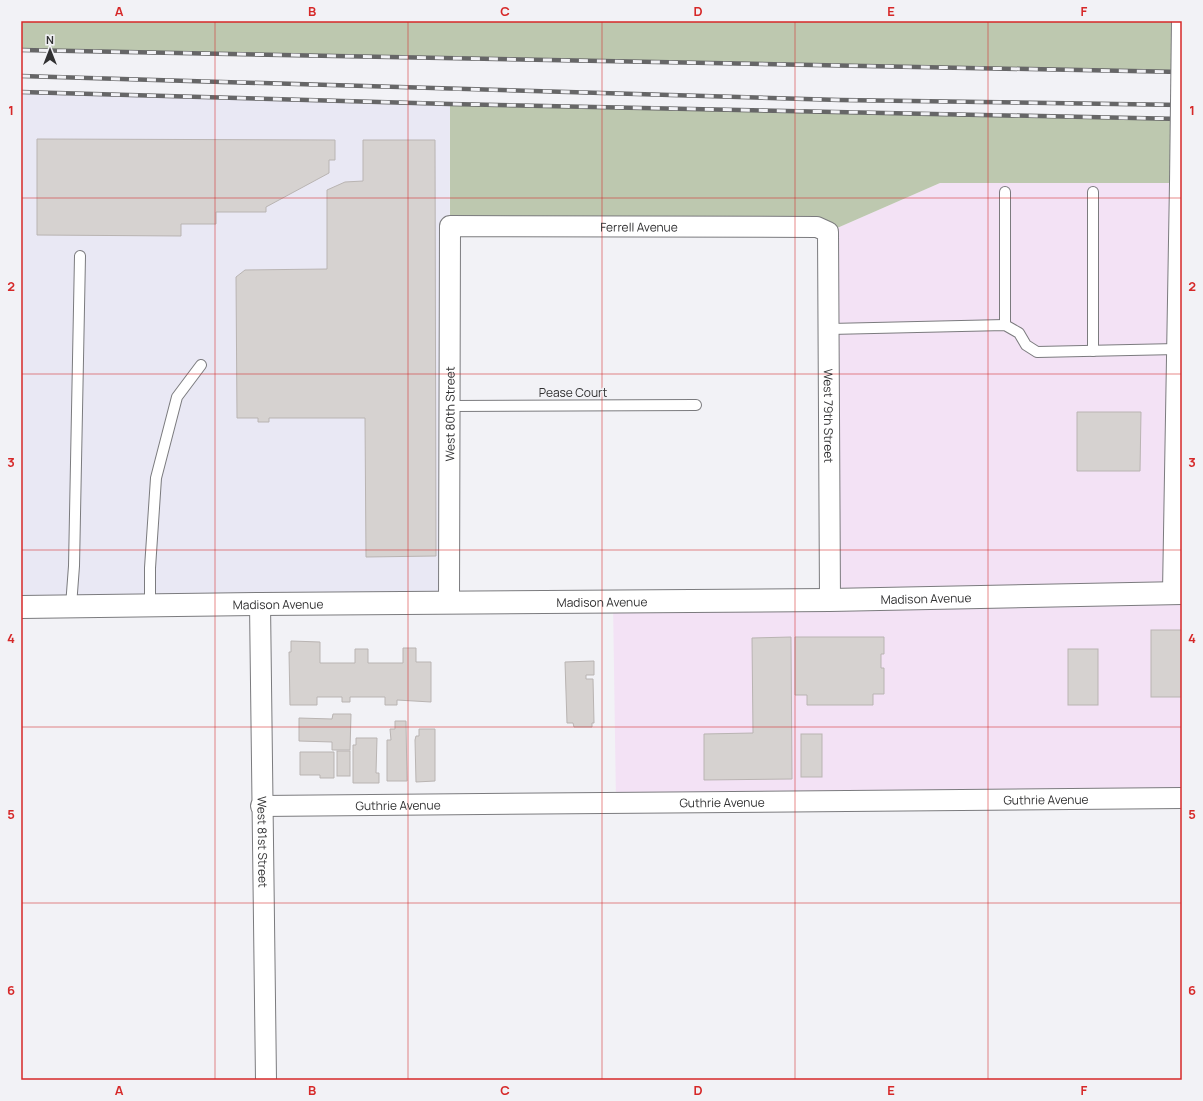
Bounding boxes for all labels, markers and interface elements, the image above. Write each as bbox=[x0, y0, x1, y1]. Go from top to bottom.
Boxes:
text: A bbox=[115, 2, 124, 20]
text: B bbox=[308, 2, 316, 20]
text: C bbox=[500, 2, 510, 20]
text: D bbox=[693, 2, 703, 20]
text: E bbox=[887, 2, 895, 20]
text: F bbox=[1081, 2, 1088, 20]
north arrow bbox=[30, 30, 70, 70]
text: N bbox=[46, 32, 54, 47]
text: 1 bbox=[8, 101, 14, 119]
text: 1 bbox=[1189, 101, 1195, 119]
street label: Ferrell Avenue bbox=[600, 218, 678, 235]
text: 2 bbox=[7, 277, 15, 295]
text: 2 bbox=[1188, 277, 1196, 295]
street label: West 80th Street bbox=[441, 366, 458, 462]
street label: West 79th Street bbox=[820, 369, 838, 463]
street label: Pease Court bbox=[539, 384, 607, 401]
text: 3 bbox=[7, 453, 15, 471]
text: 3 bbox=[1188, 453, 1196, 471]
street label: Madison Avenue bbox=[880, 589, 972, 607]
street label: Madison Avenue bbox=[557, 593, 647, 610]
street label: Madison Avenue bbox=[232, 595, 323, 613]
text: 4 bbox=[7, 629, 15, 647]
text: 4 bbox=[1188, 629, 1196, 647]
street label: Guthrie Avenue bbox=[1003, 790, 1089, 808]
street label: Guthrie Avenue bbox=[679, 793, 765, 811]
street label: West 81st Street bbox=[254, 796, 272, 888]
street label: Guthrie Avenue bbox=[355, 796, 441, 814]
text: 5 bbox=[7, 805, 15, 823]
text: 5 bbox=[1188, 805, 1196, 823]
text: 6 bbox=[7, 981, 15, 999]
text: 6 bbox=[1188, 981, 1196, 999]
text: A bbox=[115, 1081, 124, 1099]
text: B bbox=[308, 1081, 316, 1099]
text: C bbox=[500, 1081, 510, 1099]
text: D bbox=[693, 1081, 703, 1099]
text: E bbox=[887, 1081, 895, 1099]
text: F bbox=[1081, 1081, 1088, 1099]

